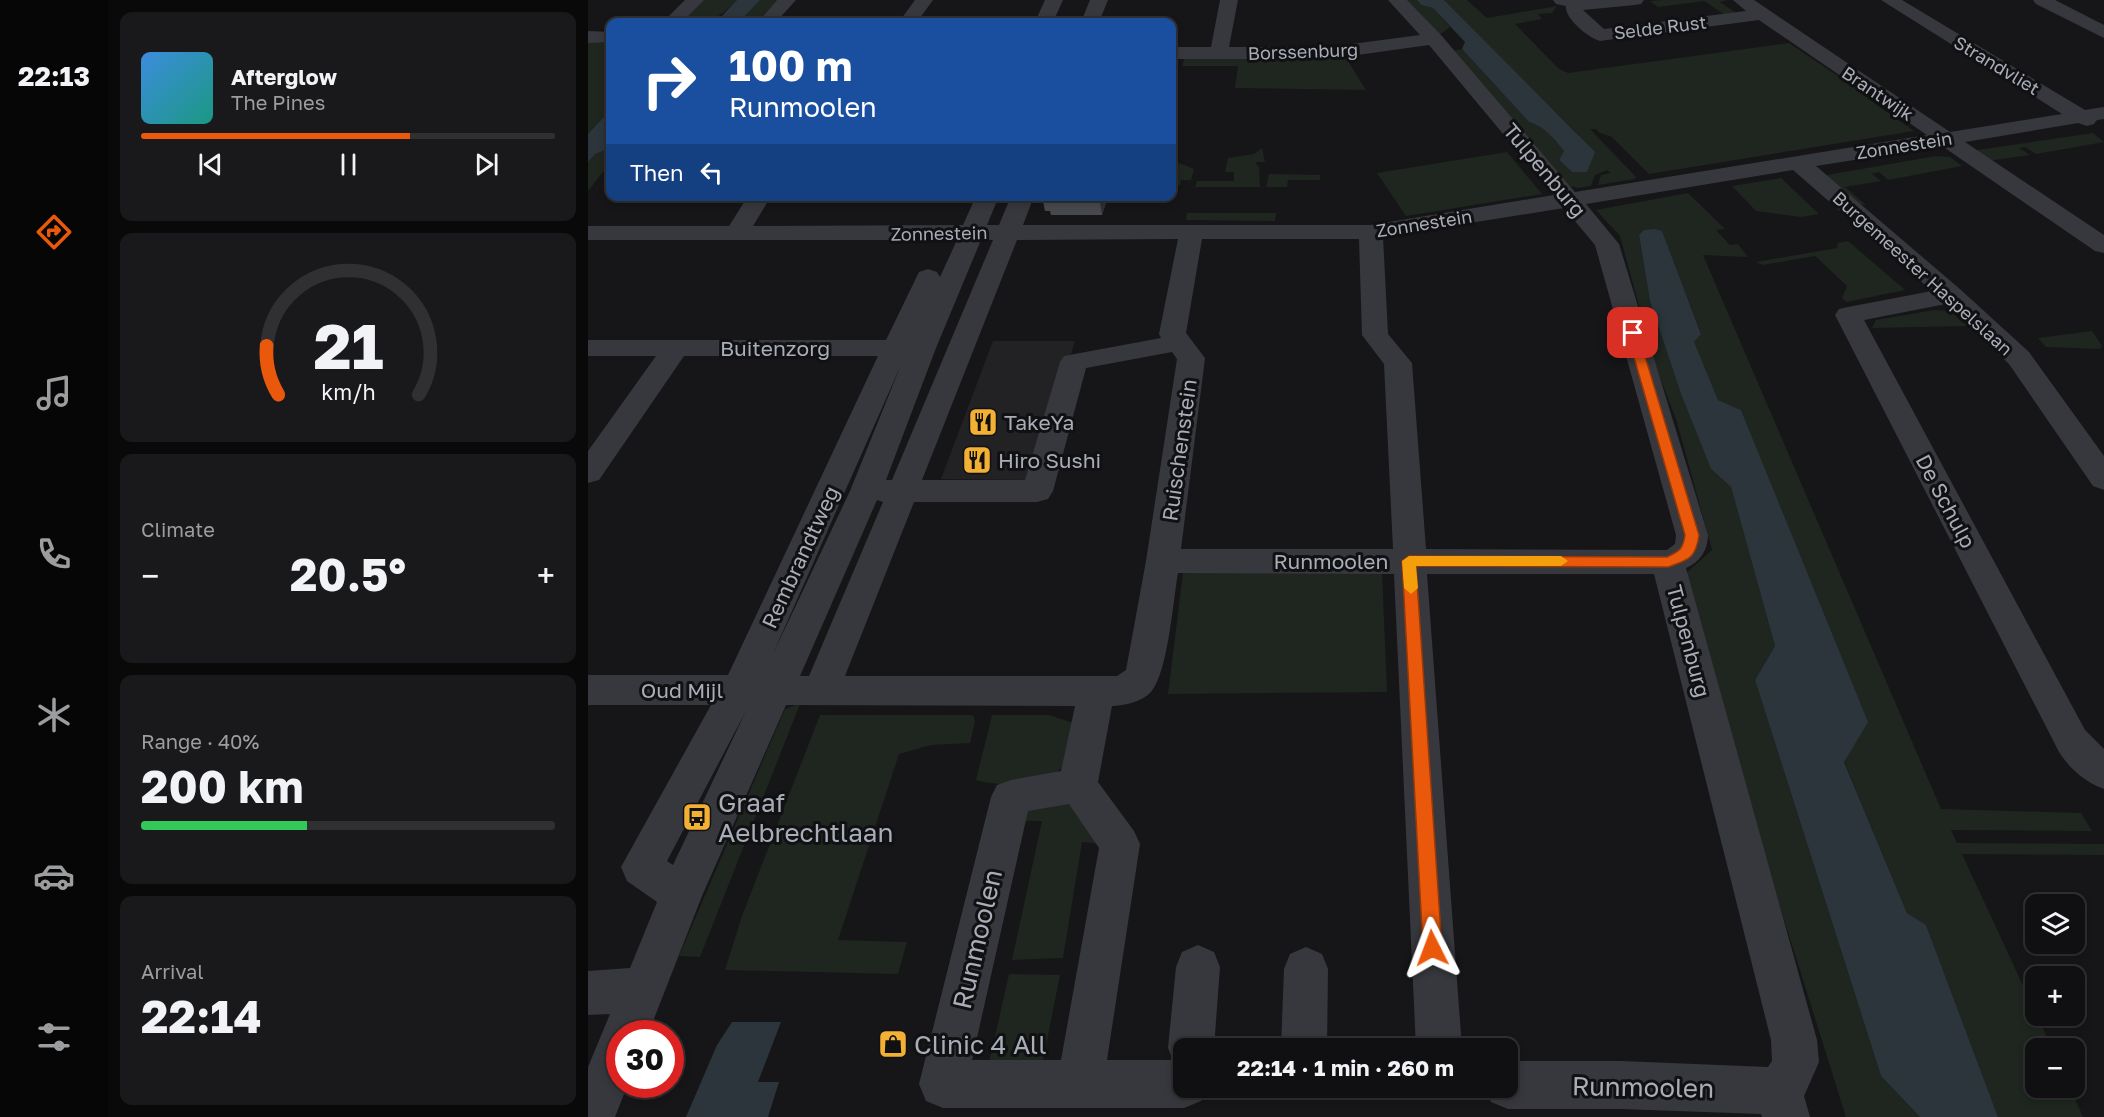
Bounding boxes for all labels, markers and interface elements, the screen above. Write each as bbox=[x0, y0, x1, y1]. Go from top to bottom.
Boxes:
street label: Selde Rust bbox=[1612, 10, 1708, 44]
street label: Strandvliet bbox=[1950, 31, 2044, 99]
street label: Borssenburg bbox=[1247, 38, 1359, 64]
text: 100 m bbox=[729, 40, 852, 90]
icon: right bbox=[630, 42, 708, 120]
text: 22:13 bbox=[18, 60, 90, 92]
street label: Brantwijk bbox=[1838, 61, 1918, 125]
text: Afterglow bbox=[231, 63, 337, 90]
text: The Pines bbox=[231, 90, 325, 114]
text: Runmoolen bbox=[729, 91, 877, 123]
street label: Tulpenburg bbox=[1498, 118, 1592, 222]
street label: Zonnestein bbox=[1854, 127, 1954, 163]
icon: previous bbox=[194, 148, 227, 181]
icon: pause bbox=[332, 148, 365, 181]
icon: next bbox=[470, 148, 503, 181]
icon: left bbox=[695, 156, 728, 189]
text: Then bbox=[630, 159, 683, 186]
street label: Burgemeester Haspelslaan bbox=[1829, 186, 2017, 360]
street label: Zonnestein bbox=[1374, 205, 1474, 241]
icon: directions bbox=[33, 211, 75, 253]
street label: Zonnestein bbox=[890, 221, 988, 245]
pin bbox=[1607, 307, 1658, 358]
text: 21 bbox=[313, 308, 383, 383]
icon: arrive bbox=[1616, 316, 1649, 349]
street label: Buitenzorg bbox=[720, 335, 830, 361]
icon: music bbox=[33, 372, 75, 414]
street label: Ruischenstein bbox=[1156, 377, 1202, 523]
text: km/h bbox=[321, 379, 375, 405]
restaurant icon: TakeYa bbox=[967, 406, 999, 438]
place label: TakeYa bbox=[1004, 409, 1074, 435]
restaurant icon: Hiro Sushi bbox=[961, 444, 993, 476]
place label: Hiro Sushi bbox=[998, 447, 1101, 473]
street label: De Schulp bbox=[1911, 450, 1981, 552]
street label: Rembrandtweg bbox=[756, 482, 844, 632]
text: Climate bbox=[141, 517, 215, 541]
icon: phone bbox=[33, 533, 75, 575]
text: 20.5° bbox=[290, 547, 406, 601]
street label: Runmoolen bbox=[1274, 548, 1388, 574]
text: − bbox=[141, 556, 159, 595]
text: + bbox=[537, 556, 555, 595]
street label: Tulpenburg bbox=[1662, 582, 1716, 700]
street label: Oud Mijl bbox=[641, 677, 723, 703]
icon: climate bbox=[33, 694, 75, 736]
text: Range · 40% bbox=[141, 729, 259, 753]
text: 200 km bbox=[141, 759, 304, 813]
place label: Graaf Aelbrechtlaan bbox=[718, 787, 894, 848]
bus stop icon: Graaf Aelbrechtlaan bbox=[681, 801, 713, 833]
icon: car bbox=[33, 855, 75, 897]
street label: Runmoolen bbox=[946, 866, 1008, 1012]
map controls bbox=[2025, 894, 2085, 1098]
button: layers bbox=[2025, 894, 2085, 954]
position arrow bbox=[1400, 916, 1464, 980]
text: Arrival bbox=[141, 959, 204, 983]
button: + bbox=[2025, 966, 2085, 1026]
text: 22:14 bbox=[141, 989, 262, 1043]
icon: filters bbox=[33, 1016, 75, 1058]
speed limit sign: 30 bbox=[606, 1020, 684, 1098]
shop icon: Clinic 4 All bbox=[877, 1028, 909, 1060]
place label: Clinic 4 All bbox=[914, 1029, 1047, 1060]
button: − bbox=[2025, 1038, 2085, 1098]
text: 22:14 · 1 min · 260 m bbox=[1237, 1054, 1454, 1081]
street label: Runmoolen bbox=[1572, 1070, 1714, 1104]

